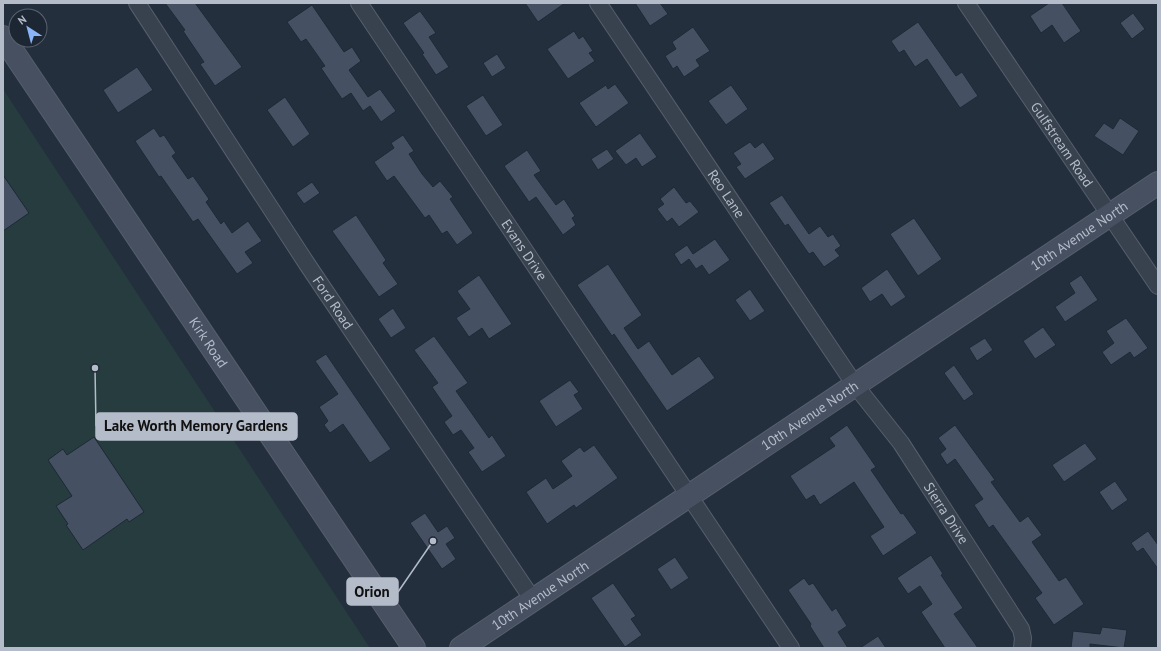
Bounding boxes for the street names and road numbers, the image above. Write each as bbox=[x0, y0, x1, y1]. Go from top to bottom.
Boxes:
street label: Gulfstream Road bbox=[1027, 98, 1097, 191]
street label: Reo Lane bbox=[704, 166, 749, 222]
street label: 10th Avenue North bbox=[1027, 197, 1131, 275]
street label: Evans Drive bbox=[497, 216, 551, 284]
street label: Ford Road bbox=[309, 272, 357, 333]
street label: Kirk Road bbox=[185, 314, 232, 371]
street label: 10th Avenue North bbox=[758, 377, 862, 454]
street label: Sierra Drive bbox=[920, 479, 973, 548]
street label: 10th Avenue North bbox=[488, 556, 592, 634]

